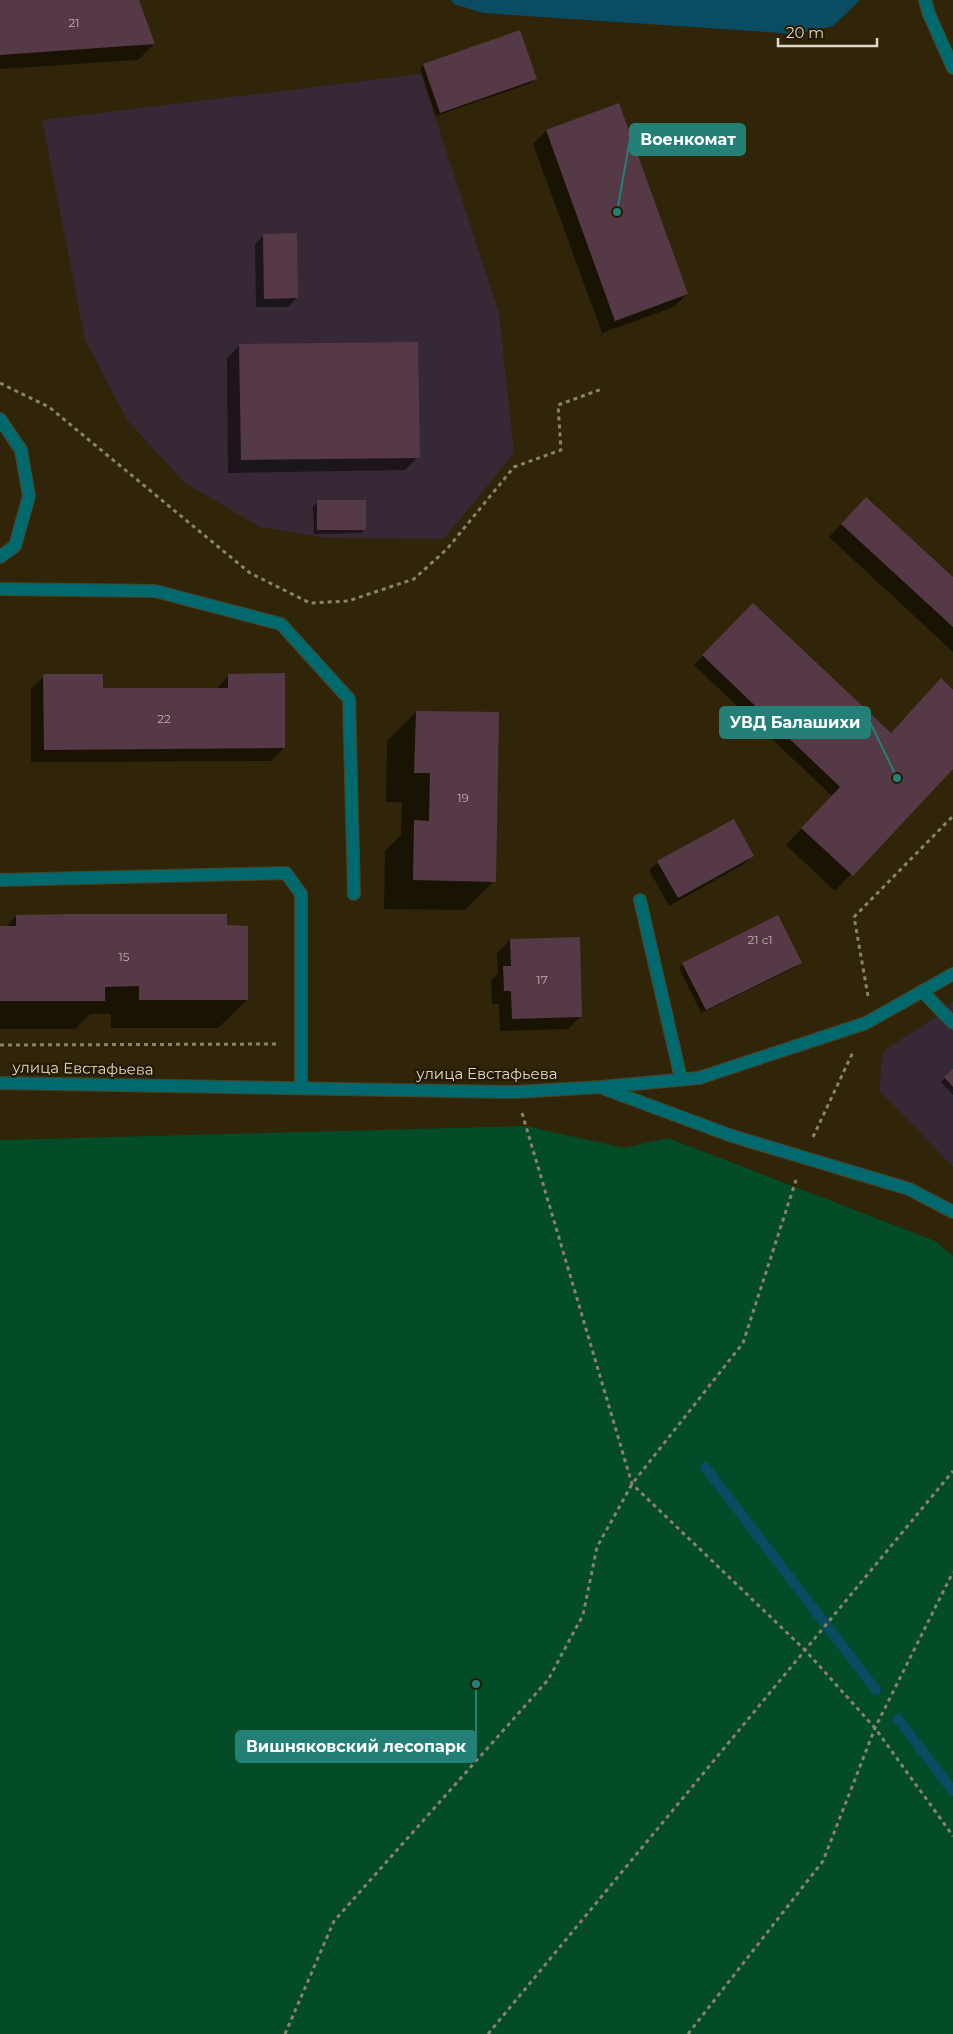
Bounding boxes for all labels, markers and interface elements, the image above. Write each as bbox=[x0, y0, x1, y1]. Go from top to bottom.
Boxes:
house number: 21 bbox=[68, 15, 80, 30]
scale bar bbox=[778, 15, 877, 47]
text: 20 m bbox=[786, 23, 824, 42]
callout: Военкомат bbox=[630, 124, 745, 155]
text: Военкомат bbox=[640, 130, 736, 149]
callout: УВД Балашихи bbox=[720, 707, 870, 738]
house number: 22 bbox=[157, 711, 171, 726]
text: УВД Балашихи bbox=[730, 713, 860, 732]
house number: 19 bbox=[457, 790, 469, 805]
house number: 21 с1 bbox=[747, 932, 773, 947]
house number: 15 bbox=[118, 949, 130, 964]
house number: 17 bbox=[536, 972, 548, 987]
street label: улица Евстафьева bbox=[11, 1057, 154, 1079]
street label: улица Евстафьева bbox=[415, 1064, 558, 1083]
callout: Вишняковский лесопарк bbox=[236, 1731, 476, 1762]
text: Вишняковский лесопарк bbox=[246, 1737, 467, 1756]

